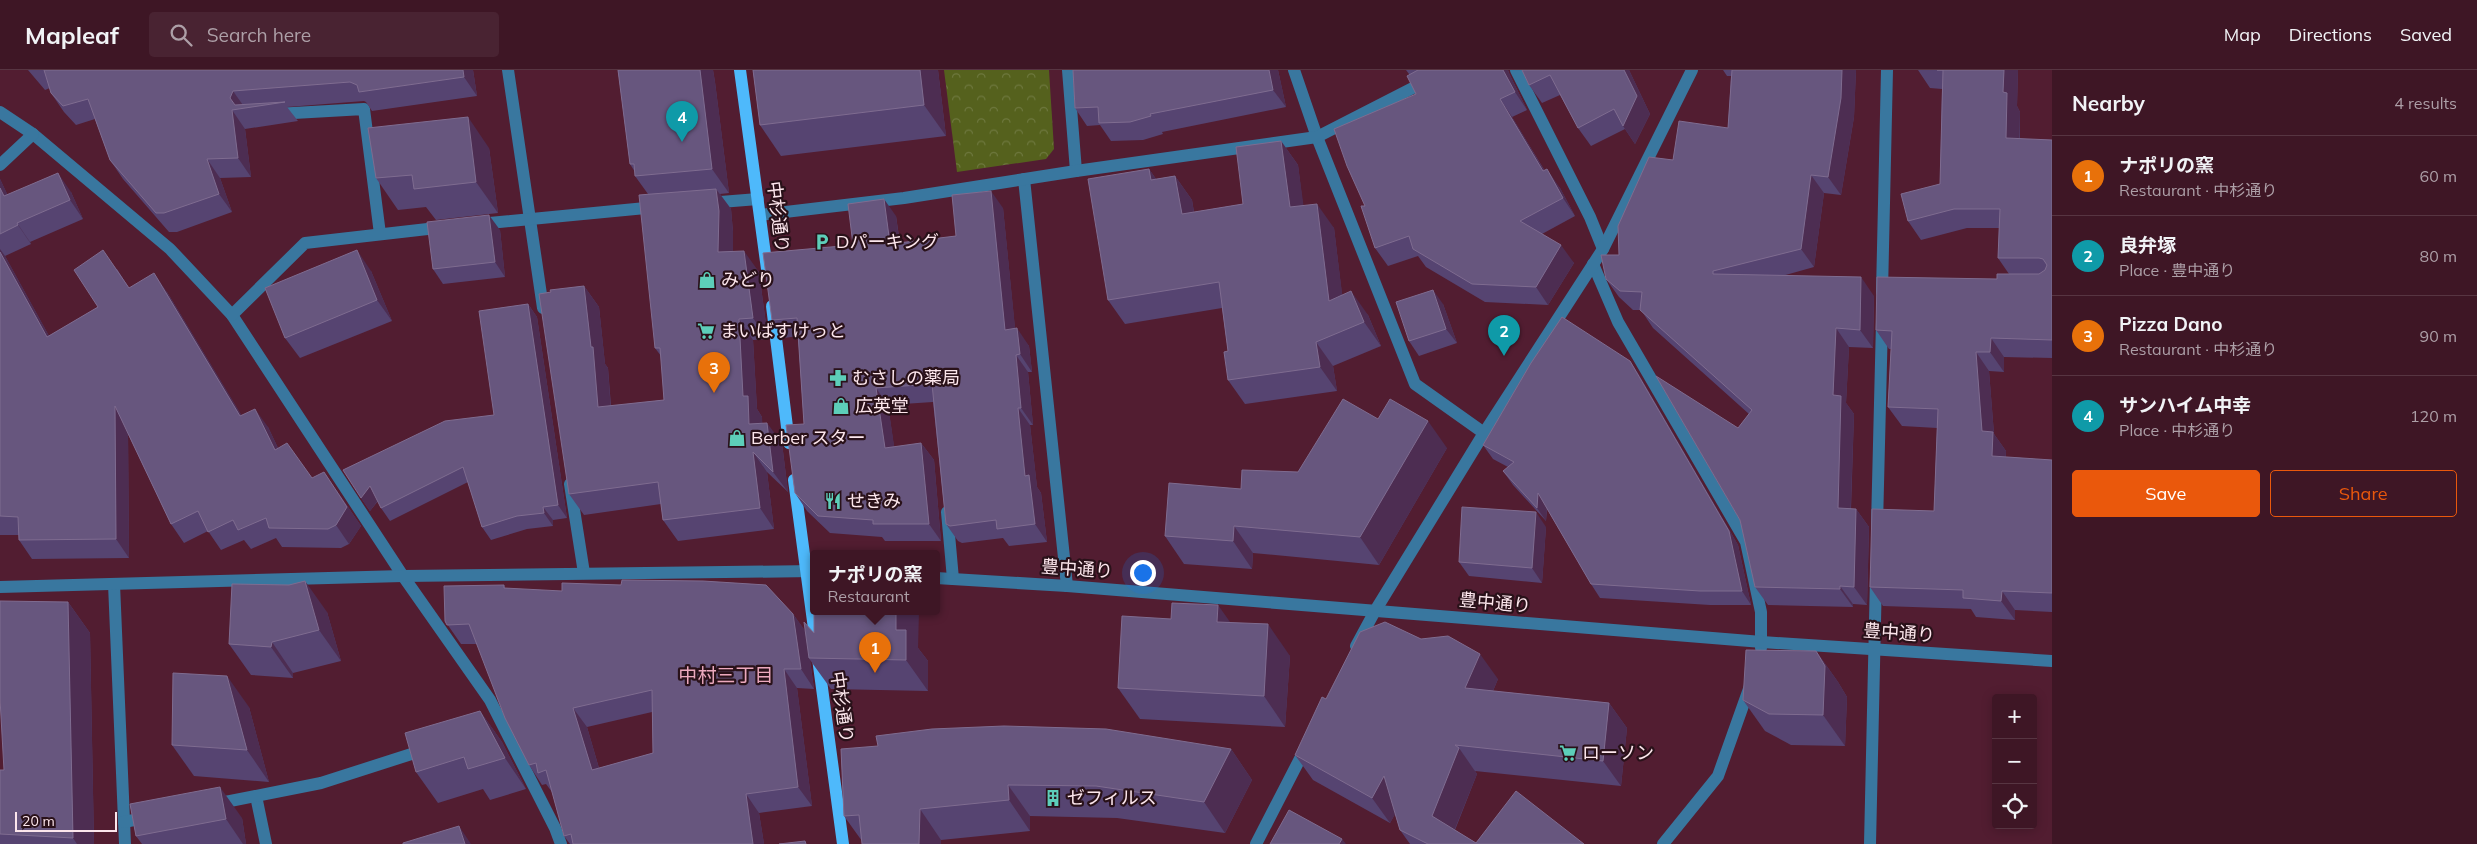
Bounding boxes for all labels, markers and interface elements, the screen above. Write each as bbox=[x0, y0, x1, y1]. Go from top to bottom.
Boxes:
search box bbox=[149, 12, 499, 57]
text: Mapleaf bbox=[25, 20, 119, 50]
icon: search bbox=[167, 21, 195, 49]
text: Search here bbox=[207, 23, 311, 47]
text: Map bbox=[2224, 23, 2261, 46]
text: Directions bbox=[2289, 23, 2372, 46]
text: Saved bbox=[2400, 23, 2452, 46]
text: Nearby bbox=[2072, 90, 2145, 116]
text: 4 results bbox=[2394, 93, 2457, 113]
pin: 4 bbox=[666, 101, 698, 142]
text: ナポリの窯 bbox=[2119, 153, 2214, 177]
text: 1 bbox=[2083, 166, 2093, 186]
text: 60 m bbox=[2420, 166, 2457, 186]
street label: 中杉通り bbox=[763, 180, 794, 254]
text: Restaurant · 中杉通り bbox=[2119, 180, 2277, 200]
place label: Dパーキング bbox=[836, 230, 939, 253]
parking icon: Dパーキング bbox=[812, 232, 832, 252]
text: 良弁塚 bbox=[2119, 233, 2176, 257]
text: 2 bbox=[2083, 246, 2093, 266]
text: 80 m bbox=[2420, 246, 2457, 266]
text: Place · 豊中通り bbox=[2119, 260, 2235, 280]
place label: みどり bbox=[721, 268, 775, 291]
shop icon: みどり bbox=[697, 270, 717, 290]
text: Pizza Dano bbox=[2119, 312, 2222, 336]
pin: 2 bbox=[1488, 315, 1520, 356]
place label: まいばすけっと bbox=[720, 319, 846, 342]
supermarket icon: まいばすけっと bbox=[696, 321, 716, 341]
text: 3 bbox=[2083, 326, 2093, 346]
text: 90 m bbox=[2420, 326, 2457, 346]
text: Restaurant · 中杉通り bbox=[2119, 339, 2277, 359]
pin: 3 bbox=[698, 352, 730, 393]
place label: むさしの薬局 bbox=[852, 366, 960, 389]
pharmacy icon: むさしの薬局 bbox=[828, 368, 848, 388]
text: サンハイム中幸 bbox=[2119, 393, 2251, 417]
place label: 広英堂 bbox=[855, 394, 909, 417]
shop icon: 広英堂 bbox=[831, 396, 851, 416]
text: 4 bbox=[2083, 406, 2093, 426]
text: 120 m bbox=[2410, 406, 2457, 426]
text: Place · 中杉通り bbox=[2119, 420, 2235, 440]
place label: Berber スター bbox=[751, 426, 865, 449]
shop icon: Berber スター bbox=[727, 428, 747, 448]
button: Save bbox=[2072, 470, 2260, 517]
button: Share bbox=[2270, 470, 2457, 517]
place label: せきみ bbox=[847, 489, 901, 512]
restaurant icon: せきみ bbox=[823, 491, 843, 511]
popup bbox=[810, 550, 940, 615]
street label: 豊中通り bbox=[1040, 555, 1114, 582]
your location bbox=[1130, 560, 1156, 586]
text: ナポリの窯 bbox=[827, 562, 923, 586]
text: Restaurant bbox=[827, 586, 910, 606]
street label: 豊中通り bbox=[1458, 588, 1532, 617]
street label: 豊中通り bbox=[1862, 619, 1936, 646]
pin: 1 bbox=[859, 632, 891, 673]
district label: 中村三丁目 bbox=[678, 663, 774, 687]
street label: 中杉通り bbox=[826, 670, 859, 744]
map controls bbox=[1992, 694, 2037, 829]
button: + bbox=[1992, 694, 2037, 739]
button: − bbox=[1992, 739, 2037, 784]
place label: ローソン bbox=[1582, 741, 1654, 764]
supermarket icon: ローソン bbox=[1558, 743, 1578, 763]
button: locate bbox=[1992, 784, 2037, 829]
place label: ゼフィルス bbox=[1067, 786, 1157, 809]
building icon: ゼフィルス bbox=[1043, 788, 1063, 808]
scale bar bbox=[15, 809, 118, 832]
text: 20 m bbox=[22, 812, 55, 830]

